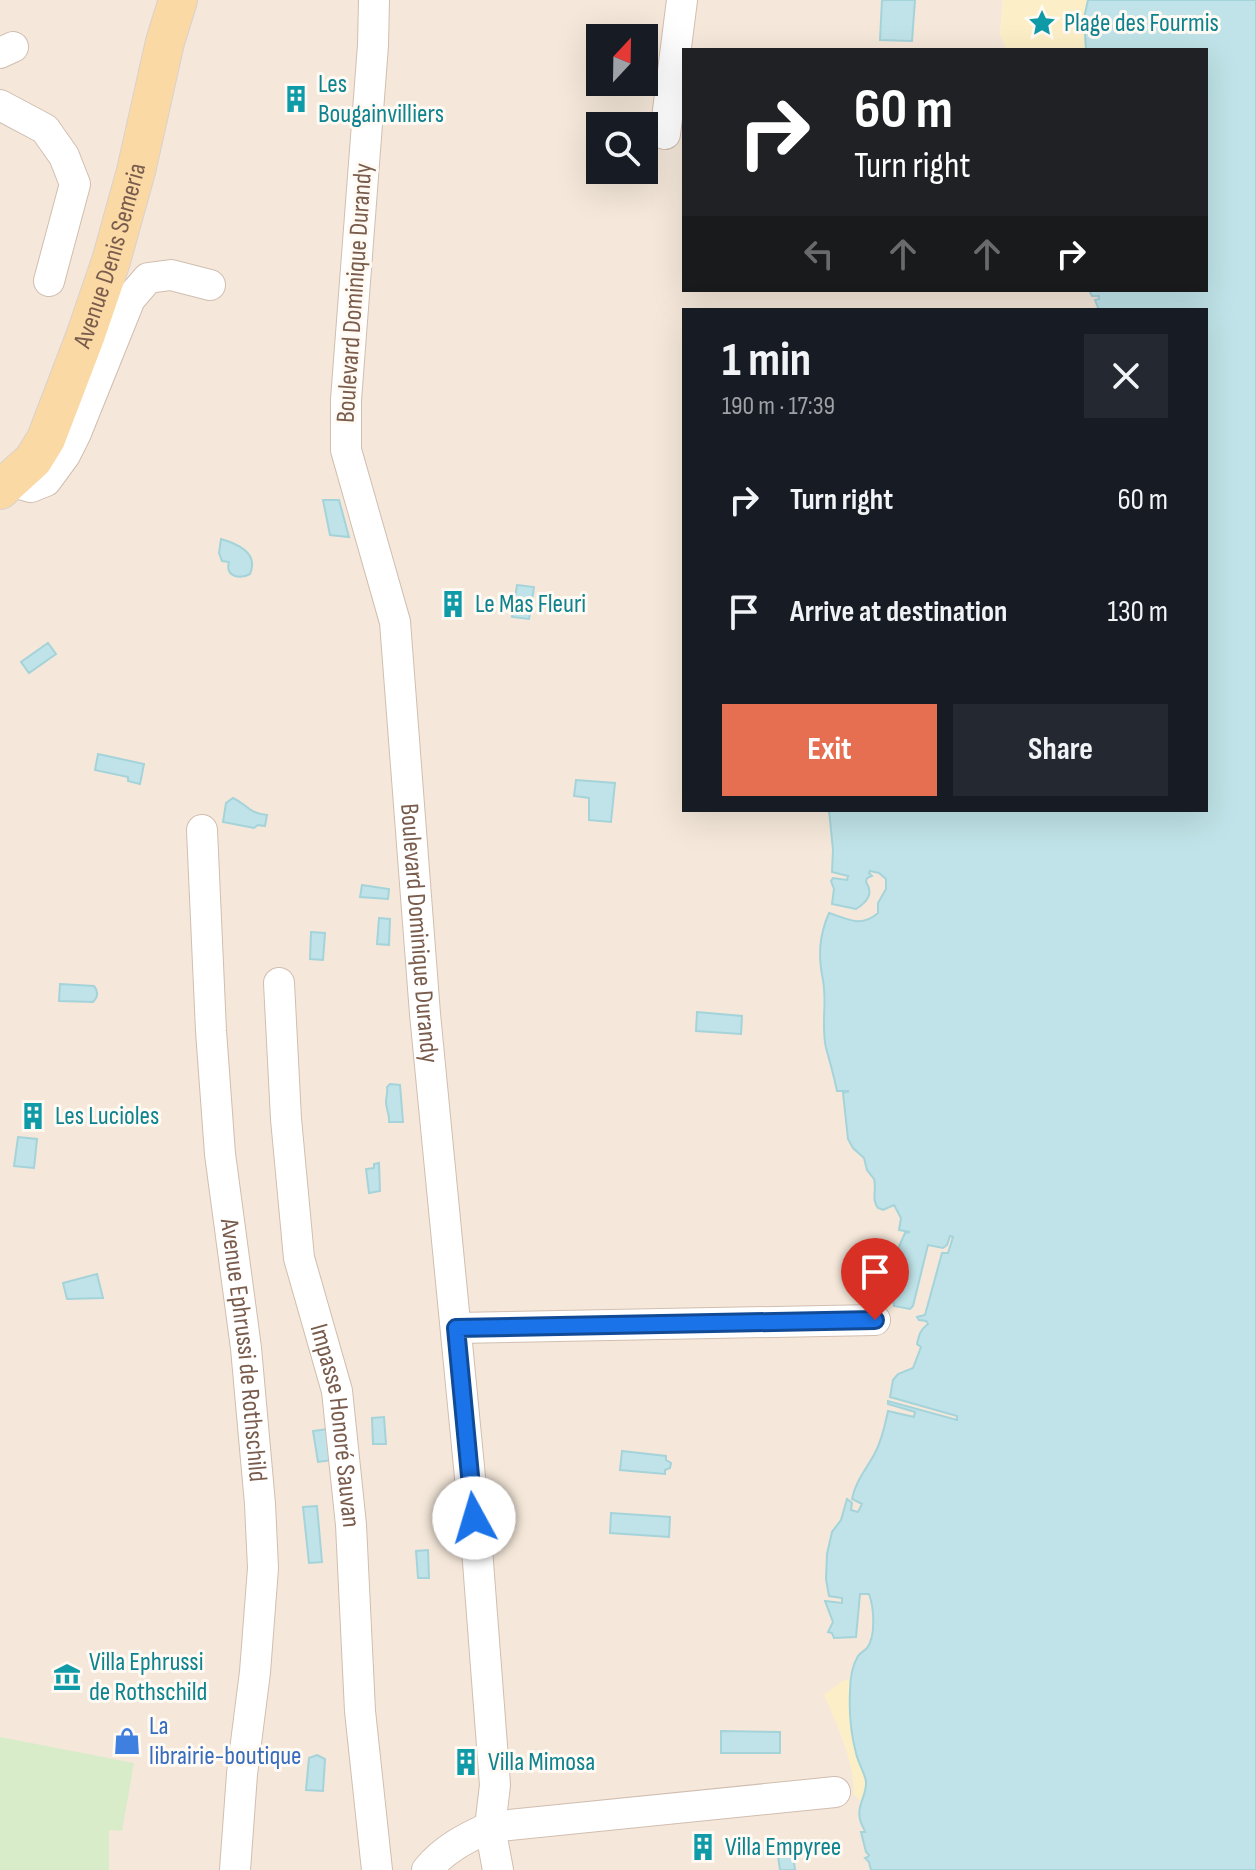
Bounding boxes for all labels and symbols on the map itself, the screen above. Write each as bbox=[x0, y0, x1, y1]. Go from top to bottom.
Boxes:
place icon: Plage des Fourmis bbox=[1027, 8, 1057, 38]
place label: Plage des Fourmis bbox=[1064, 8, 1219, 39]
north arrow bbox=[586, 24, 658, 96]
place label: Les Bougainvilliers bbox=[318, 69, 444, 130]
building icon: Les Bougainvilliers bbox=[281, 84, 311, 114]
street label: Avenue Denis Semeria bbox=[66, 160, 153, 353]
street label: Boulevard Dominique Durandy bbox=[330, 162, 380, 424]
building icon: Le Mas Fleuri bbox=[438, 589, 468, 619]
place label: Le Mas Fleuri bbox=[475, 589, 586, 620]
street label: Boulevard Dominique Durandy bbox=[393, 802, 445, 1064]
building icon: Les Lucioles bbox=[18, 1101, 48, 1131]
place label: Les Lucioles bbox=[55, 1101, 159, 1132]
street label: Avenue Ephrussi de Rothschild bbox=[213, 1216, 273, 1483]
pin bbox=[841, 1238, 909, 1320]
street label: Impasse Honoré Sauvan bbox=[303, 1320, 367, 1529]
position arrow bbox=[432, 1476, 516, 1560]
place label: Villa Ephrussi de Rothschild bbox=[89, 1647, 207, 1708]
museum icon: Villa Ephrussi de Rothschild bbox=[52, 1662, 82, 1692]
place label: La librairie-boutique bbox=[149, 1711, 302, 1772]
shop icon: La librairie-boutique bbox=[112, 1726, 142, 1756]
building icon: Villa Mimosa bbox=[451, 1747, 481, 1777]
place label: Villa Mimosa bbox=[488, 1747, 595, 1778]
building icon: Villa Empyree bbox=[688, 1832, 718, 1862]
place label: Villa Empyree bbox=[725, 1832, 841, 1863]

